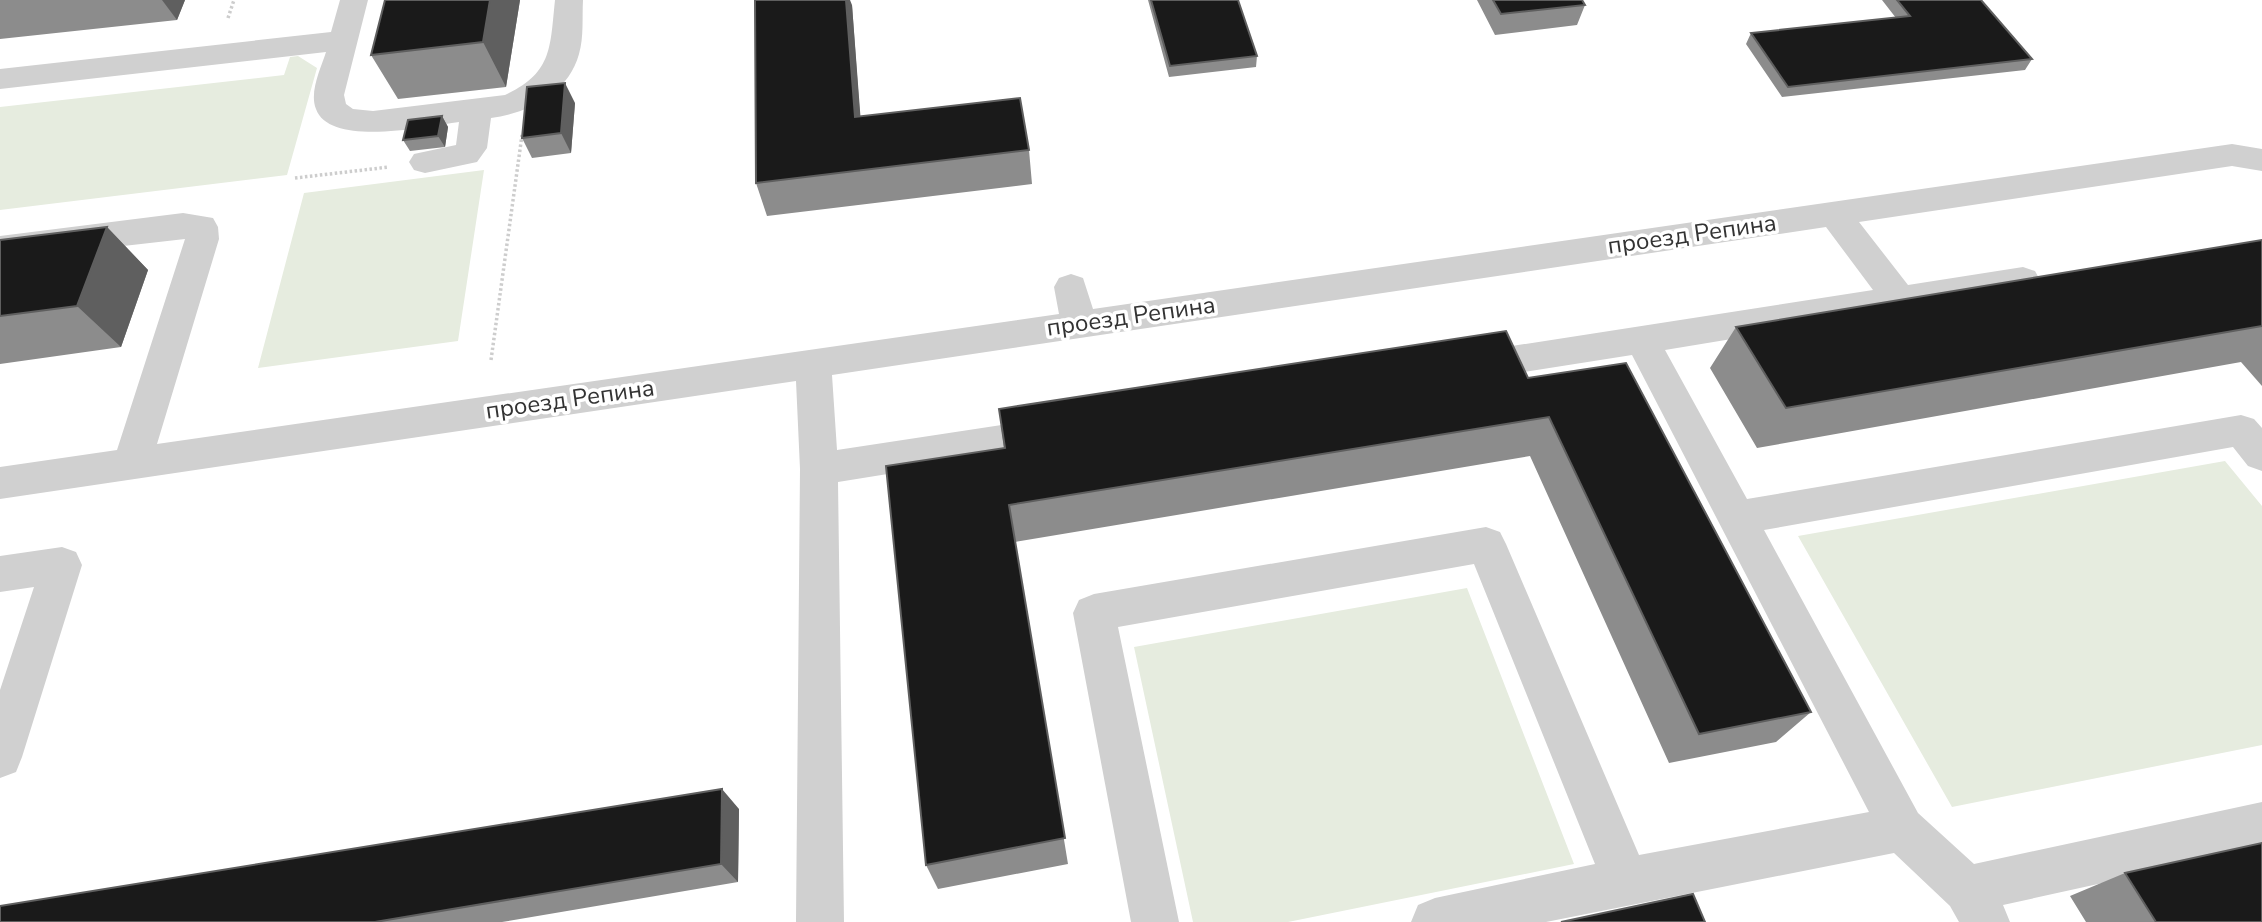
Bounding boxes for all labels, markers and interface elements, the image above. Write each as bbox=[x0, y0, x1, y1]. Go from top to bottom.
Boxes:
street label: проезд Репина bbox=[1605, 206, 1779, 262]
street label: проезд Репина bbox=[1044, 288, 1218, 344]
street label: проезд Репина bbox=[483, 371, 657, 427]

